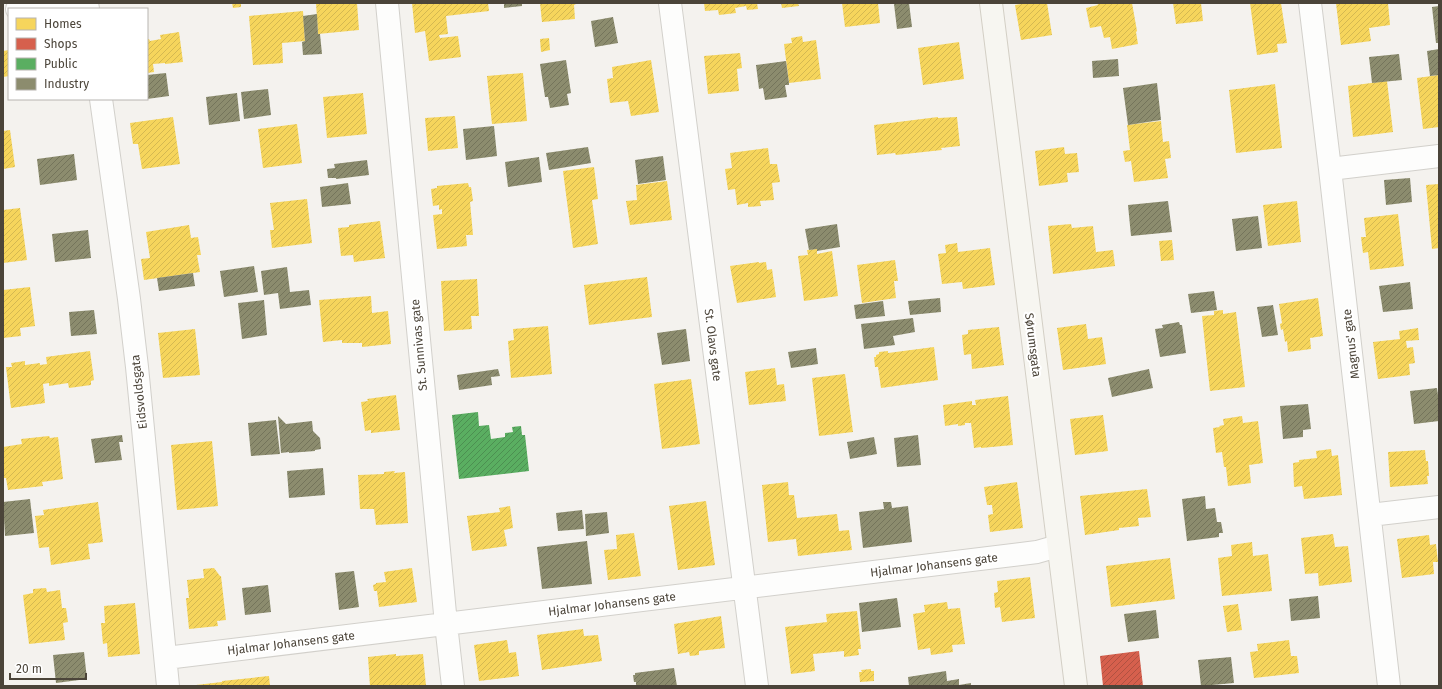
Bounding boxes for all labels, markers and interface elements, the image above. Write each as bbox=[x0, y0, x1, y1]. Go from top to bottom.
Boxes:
legend bbox=[8, 8, 148, 100]
text: Homes bbox=[44, 17, 82, 31]
text: Shops bbox=[44, 37, 78, 51]
text: Public bbox=[44, 57, 78, 71]
text: Industry bbox=[44, 77, 89, 91]
street label: St. Sunnivas gate bbox=[408, 299, 430, 391]
street label: St. Olavs gate bbox=[702, 308, 724, 382]
street label: Magnus' gate bbox=[1340, 308, 1362, 380]
street label: Sørumsgata bbox=[1022, 312, 1044, 378]
street label: Eidsvoldsgata bbox=[128, 354, 150, 430]
street label: Hjalmar Johansens gate bbox=[869, 550, 999, 580]
street label: Hjalmar Johansens gate bbox=[547, 589, 677, 619]
street label: Hjalmar Johansens gate bbox=[226, 628, 356, 658]
scale bar bbox=[10, 655, 86, 681]
text: 20 m bbox=[16, 662, 42, 676]

